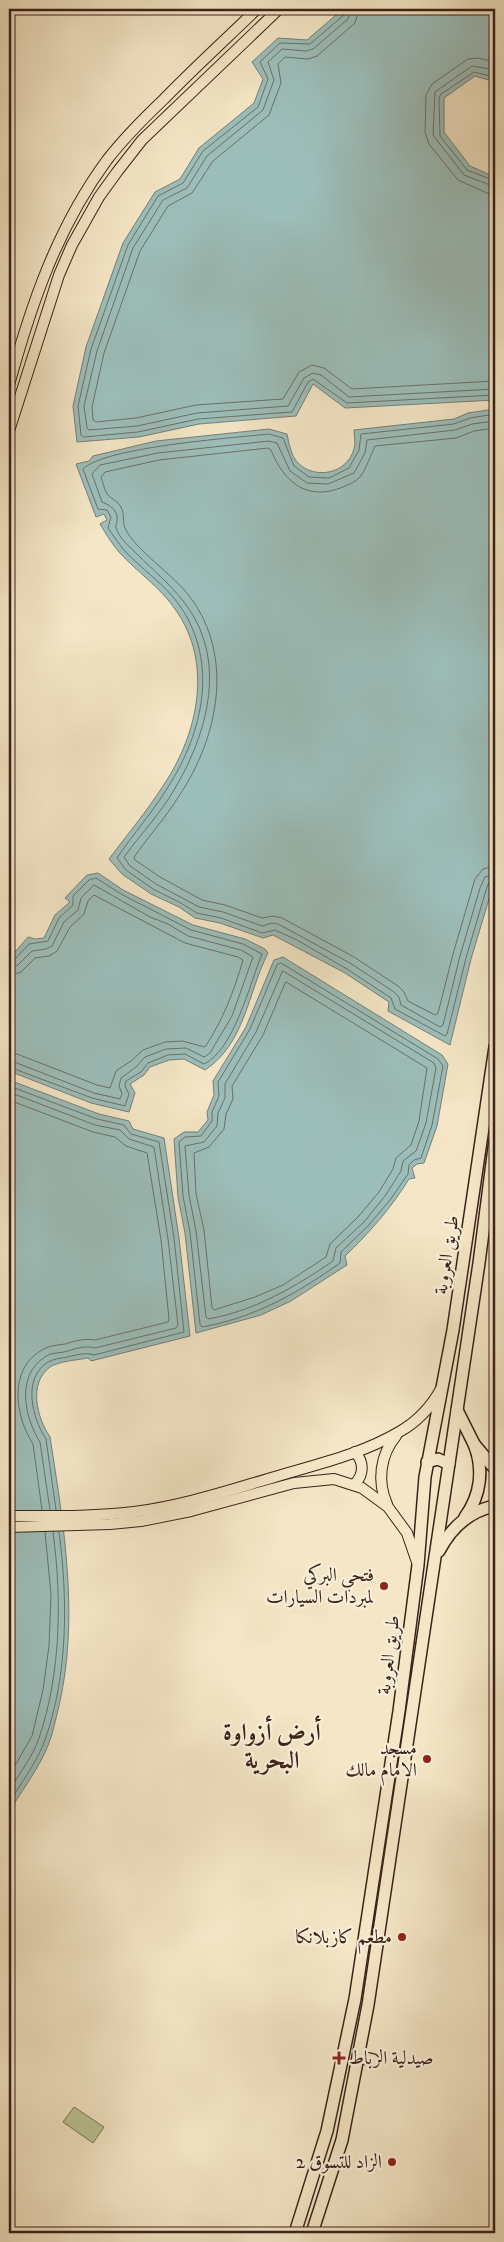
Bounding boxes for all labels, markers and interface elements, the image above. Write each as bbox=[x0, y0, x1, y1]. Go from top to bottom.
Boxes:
street label: طريق العروبة bbox=[429, 1214, 465, 1296]
place label: فتحي البركي لمبردات السيارات bbox=[266, 1563, 374, 1609]
marker: فتحي البركي لمبردات السيارات bbox=[378, 1580, 390, 1592]
street label: طريق العروبة bbox=[373, 1614, 405, 1696]
district label: أرض أزواوة البحرية bbox=[223, 1715, 321, 1776]
place label: مسجد الامام مالك bbox=[345, 1737, 417, 1786]
marker: مسجد الامام مالك bbox=[421, 1753, 433, 1765]
place label: مطعم كازبلانكا bbox=[295, 1926, 392, 1955]
marker: مطعم كازبلانكا bbox=[396, 1931, 408, 1943]
place label: صيدلية الرباط bbox=[349, 2047, 433, 2070]
marker: صيدلية الرباط bbox=[333, 2052, 345, 2064]
place label: الزاد للتسوق 2 bbox=[296, 2151, 382, 2174]
marker: الزاد للتسوق 2 bbox=[386, 2156, 398, 2168]

